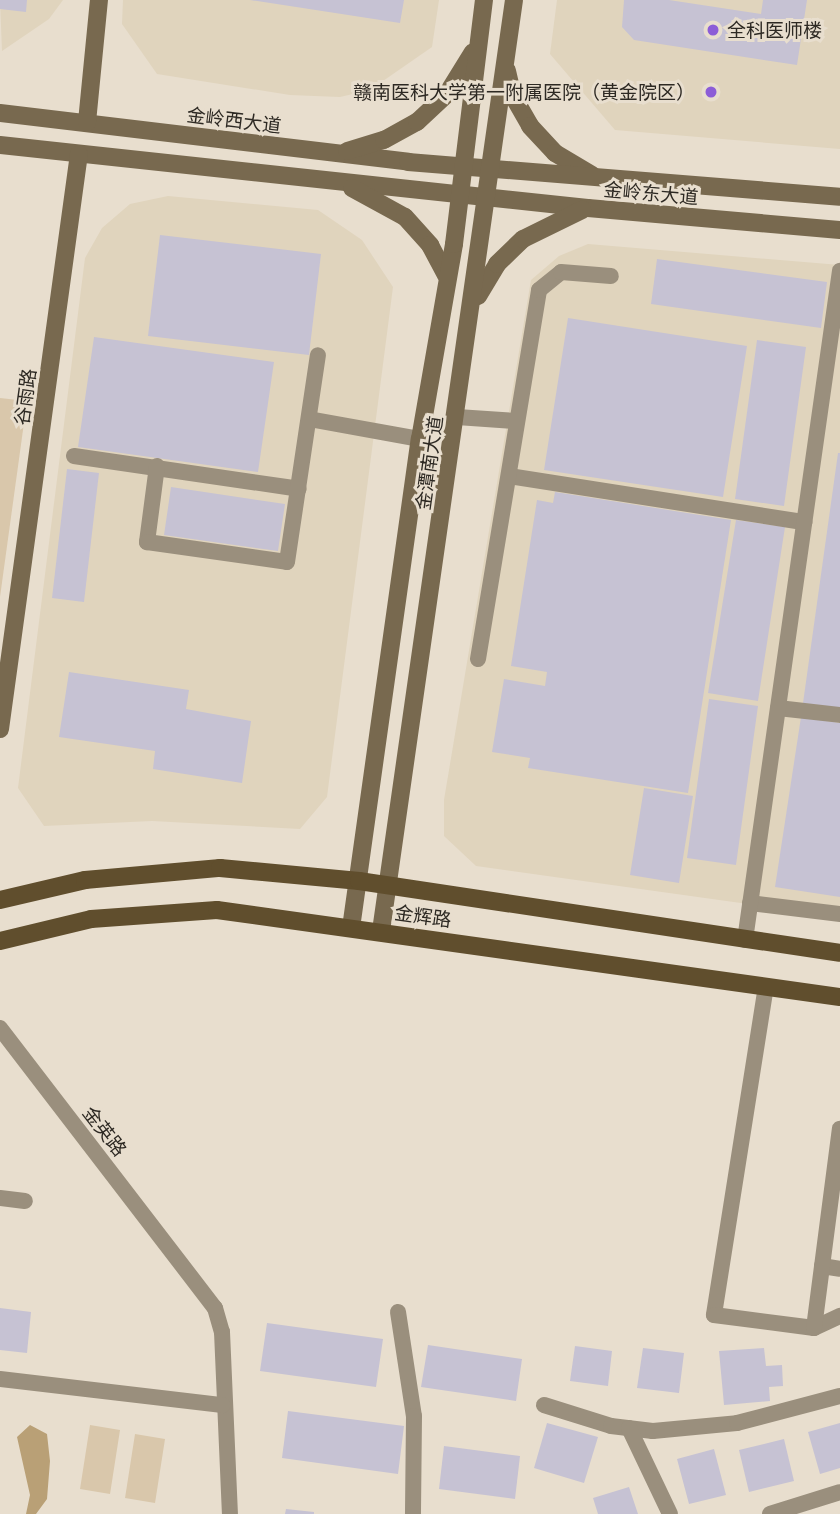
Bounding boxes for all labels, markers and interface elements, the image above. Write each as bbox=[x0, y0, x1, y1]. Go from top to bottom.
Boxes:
place label: 全科医师楼 bbox=[727, 19, 822, 41]
marker: 全科医师楼 bbox=[705, 22, 721, 38]
place label: 赣南医科大学第一附属医院（黄金院区） bbox=[353, 81, 695, 103]
marker: 赣南医科大学第一附属医院（黄金院区） bbox=[701, 82, 721, 102]
street label: 金岭西大道 bbox=[185, 103, 283, 137]
street label: 金岭东大道 bbox=[603, 178, 699, 208]
street label: 谷雨路 bbox=[10, 367, 40, 427]
street label: 金潭南大道 bbox=[411, 414, 447, 512]
street label: 金辉路 bbox=[393, 901, 453, 931]
street label: 金英路 bbox=[78, 1102, 132, 1160]

